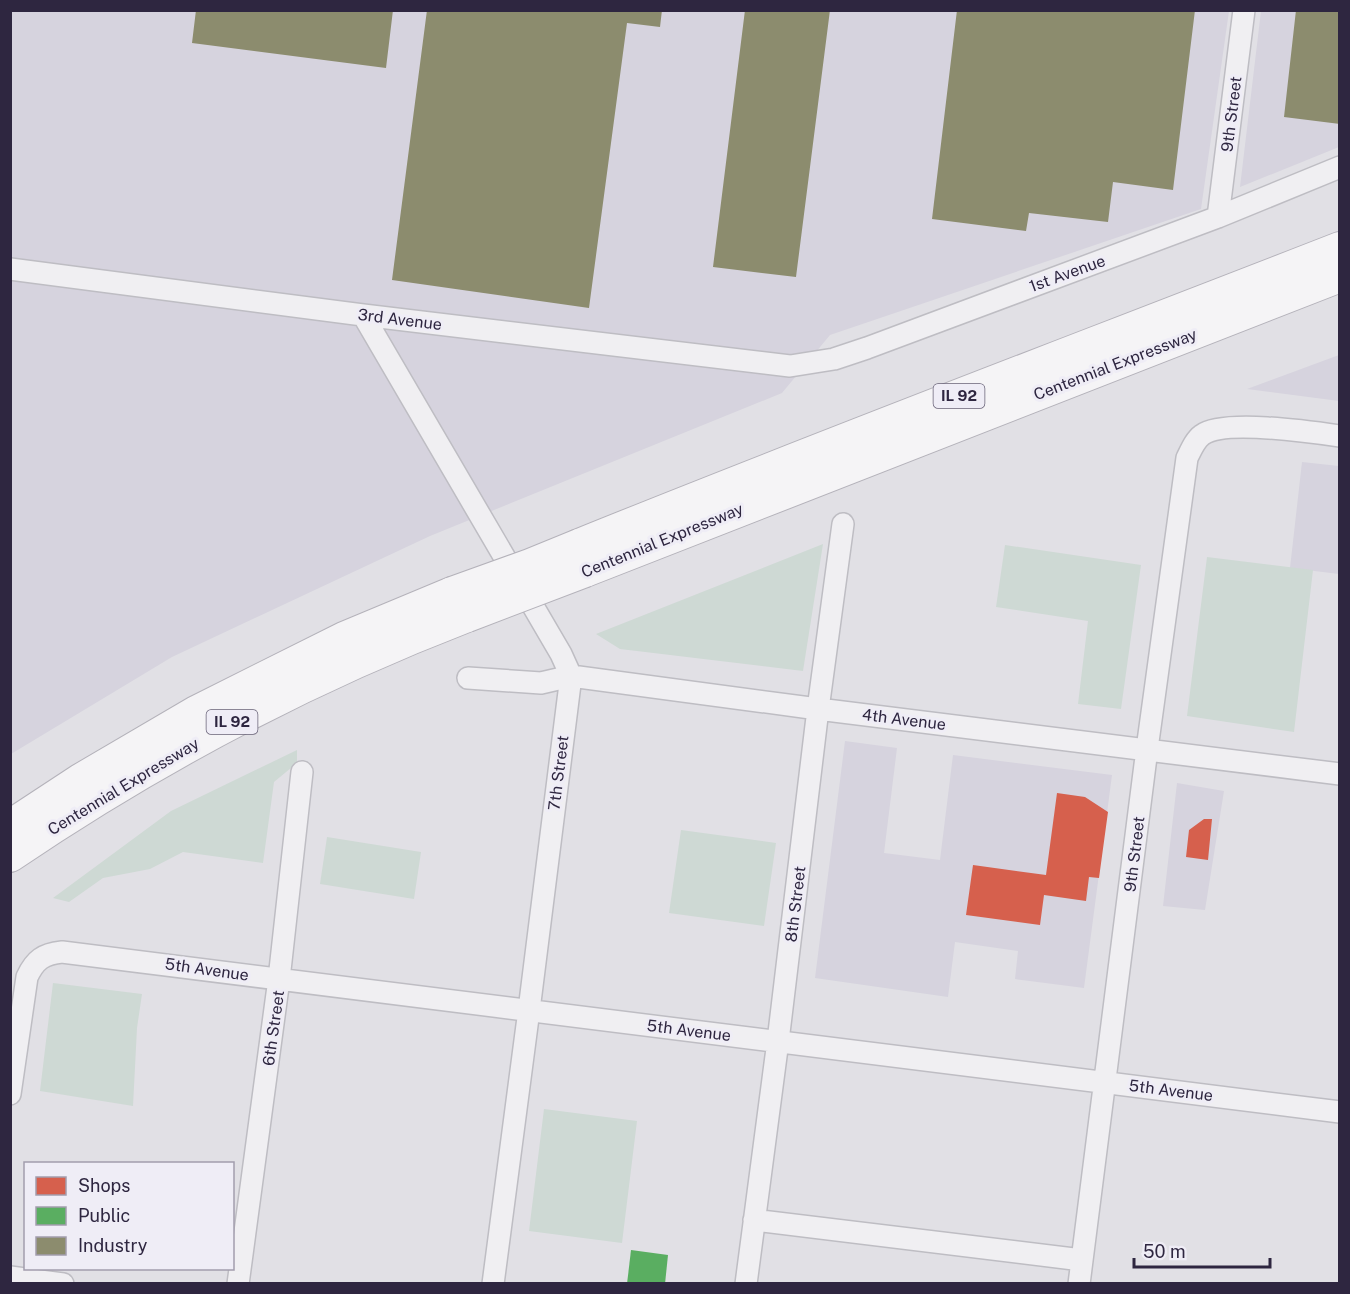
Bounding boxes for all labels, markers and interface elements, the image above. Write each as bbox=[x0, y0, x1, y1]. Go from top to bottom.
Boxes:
street label: 9th Street bbox=[1217, 75, 1246, 153]
street label: 1st Avenue bbox=[1027, 251, 1108, 296]
street label: 3rd Avenue bbox=[357, 305, 443, 334]
street label: Centennial Expressway bbox=[1031, 324, 1200, 404]
road number: IL 92 bbox=[934, 384, 984, 408]
street label: Centennial Expressway bbox=[578, 499, 746, 582]
street label: 4th Avenue bbox=[861, 705, 947, 734]
road number: IL 92 bbox=[206, 710, 258, 734]
street label: Centennial Expressway bbox=[44, 733, 203, 839]
street label: 7th Street bbox=[544, 734, 573, 812]
street label: 9th Street bbox=[1120, 815, 1149, 893]
street label: 8th Street bbox=[781, 865, 810, 943]
street label: 5th Avenue bbox=[164, 954, 250, 985]
street label: 6th Street bbox=[259, 989, 288, 1067]
street label: 5th Avenue bbox=[646, 1016, 732, 1045]
street label: 5th Avenue bbox=[1128, 1076, 1214, 1105]
legend bbox=[24, 1162, 234, 1270]
text: Shops bbox=[78, 1175, 130, 1196]
text: Public bbox=[78, 1205, 130, 1226]
scale bar bbox=[1134, 1231, 1270, 1269]
text: Industry bbox=[78, 1235, 148, 1256]
text: 50 m bbox=[1143, 1241, 1186, 1262]

